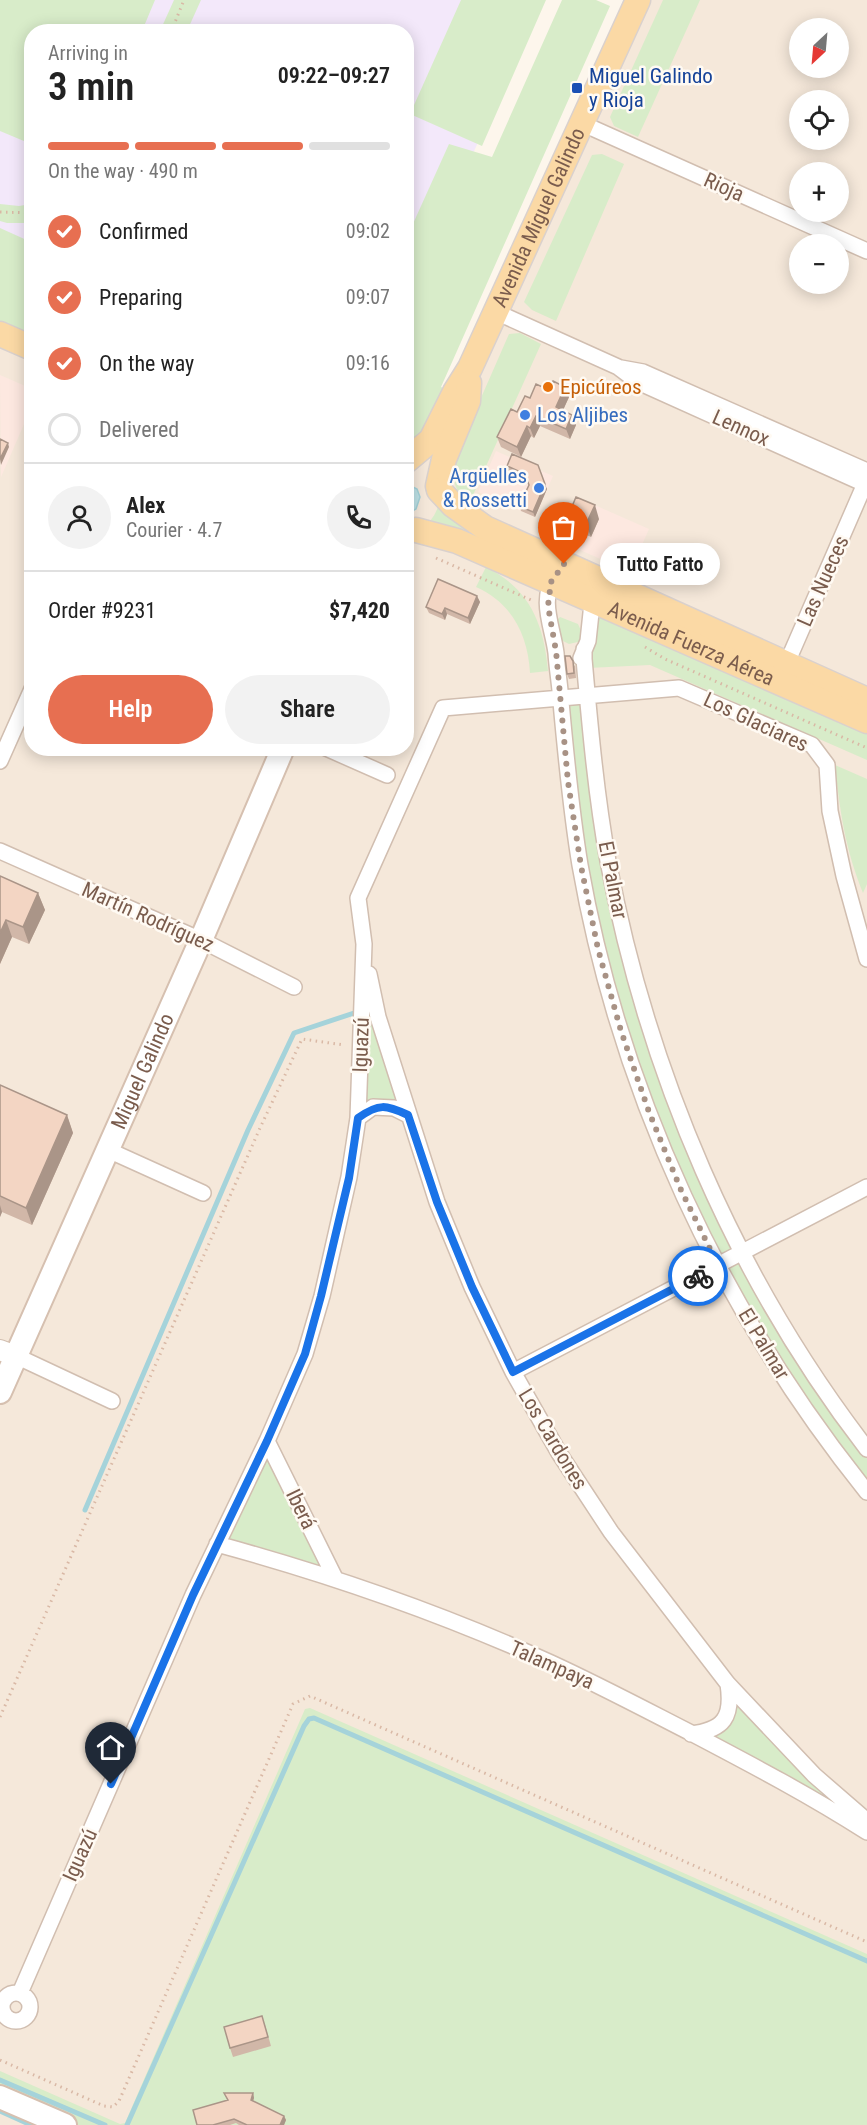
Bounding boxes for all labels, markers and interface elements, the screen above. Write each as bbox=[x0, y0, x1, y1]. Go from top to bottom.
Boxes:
north arrow bbox=[789, 18, 849, 78]
map controls bbox=[789, 18, 849, 294]
text: Arriving in bbox=[48, 41, 128, 65]
text: 09:22–09:27 bbox=[278, 63, 390, 88]
text: 3 min bbox=[48, 64, 134, 110]
place label: Miguel Galindo y Rioja bbox=[589, 64, 713, 112]
marker: Miguel Galindo y Rioja bbox=[570, 81, 584, 95]
button: locate bbox=[789, 90, 849, 150]
street label: Avenida Miguel Galindo bbox=[487, 124, 590, 311]
text: On the way · 490 m bbox=[48, 159, 198, 183]
button: + bbox=[789, 162, 849, 222]
street label: Rioja bbox=[700, 168, 748, 206]
icon: check bbox=[48, 215, 81, 248]
text: Confirmed bbox=[99, 219, 188, 244]
text: 09:02 bbox=[346, 219, 390, 243]
button: − bbox=[789, 234, 849, 294]
icon: check bbox=[48, 281, 81, 314]
text: Preparing bbox=[99, 285, 183, 310]
text: 09:07 bbox=[346, 285, 390, 309]
icon: check bbox=[48, 347, 81, 380]
text: On the way bbox=[99, 351, 194, 376]
text: 09:16 bbox=[346, 351, 390, 375]
place label: Epicúreos bbox=[560, 375, 642, 399]
marker: Epicúreos bbox=[541, 380, 555, 394]
place label: Los Aljibes bbox=[537, 403, 628, 427]
street label: Lennox bbox=[709, 405, 773, 451]
marker: Los Aljibes bbox=[518, 408, 532, 422]
text: Delivered bbox=[99, 417, 179, 442]
place label: Argüelles & Rossetti bbox=[443, 464, 527, 512]
marker: Argüelles & Rossetti bbox=[532, 481, 546, 495]
button: person bbox=[48, 486, 111, 549]
button: phone bbox=[327, 486, 390, 549]
text: Alex bbox=[126, 493, 165, 518]
pin bbox=[538, 502, 589, 564]
icon: bag bbox=[547, 511, 580, 544]
text: Courier · 4.7 bbox=[126, 518, 222, 542]
street label: Las Nueces bbox=[792, 532, 854, 630]
callout: Tutto Fatto bbox=[600, 543, 720, 585]
text: Tutto Fatto bbox=[617, 552, 703, 576]
street label: Avenida Fuerza Aérea bbox=[604, 597, 778, 691]
text: Order #9231 bbox=[48, 598, 156, 623]
text: $7,420 bbox=[329, 598, 390, 623]
button: Help bbox=[48, 675, 213, 744]
button: Share bbox=[225, 675, 390, 744]
street label: Los Glaciares bbox=[700, 687, 812, 757]
street label: El Palmar bbox=[594, 839, 632, 921]
street label: Martín Rodríguez bbox=[78, 877, 218, 957]
street label: Miguel Galindo bbox=[106, 1010, 179, 1133]
street label: Iguazú bbox=[348, 1017, 374, 1073]
courier bbox=[668, 1246, 728, 1306]
icon: bike bbox=[682, 1260, 715, 1293]
street label: El Palmar bbox=[733, 1304, 795, 1384]
street label: Los Cardones bbox=[513, 1384, 593, 1494]
street label: Iberá bbox=[281, 1485, 321, 1533]
street label: Talampaya bbox=[506, 1636, 598, 1694]
pin bbox=[85, 1722, 136, 1784]
icon: home bbox=[94, 1731, 127, 1764]
street label: Iguazú bbox=[58, 1825, 102, 1885]

